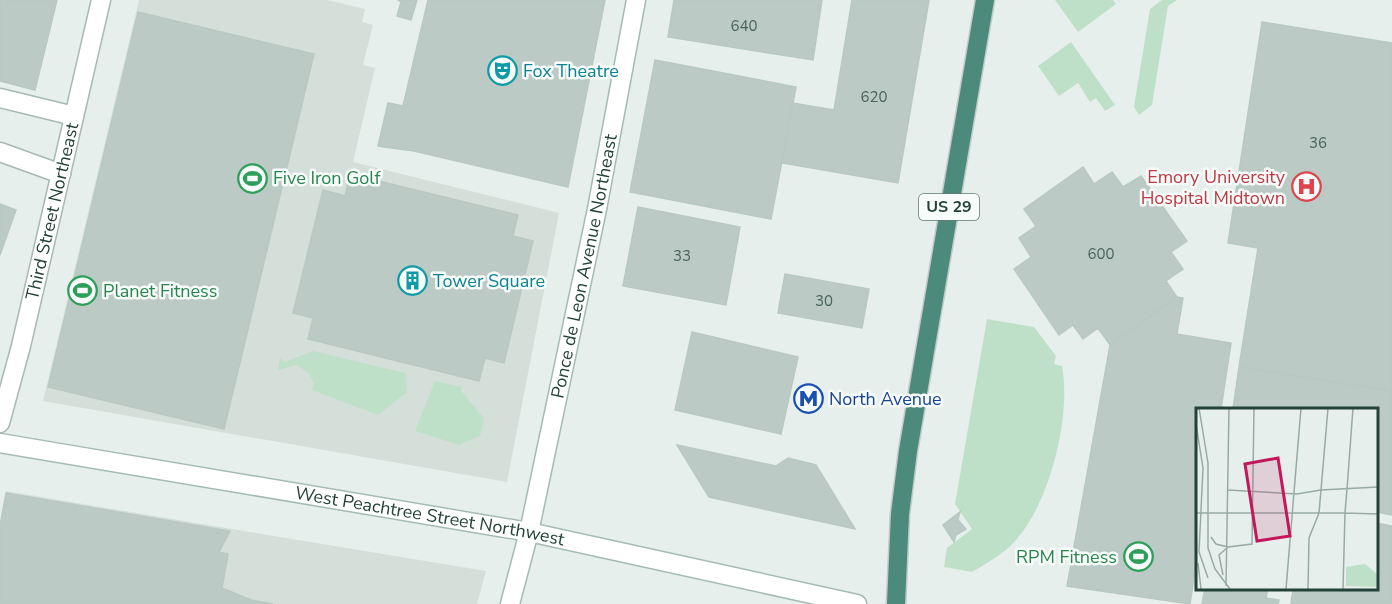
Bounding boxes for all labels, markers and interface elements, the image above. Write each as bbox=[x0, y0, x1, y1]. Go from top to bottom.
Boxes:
house number: 640 bbox=[730, 16, 758, 36]
theatre icon: Fox Theatre bbox=[486, 55, 518, 87]
place label: Fox Theatre bbox=[523, 59, 619, 83]
house number: 620 bbox=[860, 87, 888, 107]
street label: Third Street Northeast bbox=[20, 120, 84, 302]
street label: Ponce de Leon Avenue Northeast bbox=[545, 131, 623, 401]
house number: 36 bbox=[1309, 133, 1327, 153]
sports icon: Five Iron Golf bbox=[236, 162, 268, 194]
place label: Emory University Hospital Midtown bbox=[1141, 165, 1286, 210]
place label: Five Iron Golf bbox=[273, 166, 381, 190]
hospital icon: Emory University Hospital Midtown bbox=[1290, 171, 1322, 203]
road number: US 29 bbox=[919, 194, 979, 220]
house number: 600 bbox=[1087, 244, 1115, 264]
house number: 33 bbox=[673, 246, 691, 266]
building icon: Tower Square bbox=[396, 265, 428, 297]
place label: Tower Square bbox=[433, 269, 545, 293]
sports icon: Planet Fitness bbox=[66, 275, 98, 307]
place label: Planet Fitness bbox=[103, 279, 217, 303]
house number: 30 bbox=[815, 291, 833, 311]
metro station icon: North Avenue bbox=[792, 383, 824, 415]
place label: North Avenue bbox=[829, 387, 942, 411]
inset map bbox=[1196, 408, 1377, 589]
street label: West Peachtree Street Northwest bbox=[293, 481, 567, 552]
sports icon: RPM Fitness bbox=[1122, 541, 1154, 573]
place label: RPM Fitness bbox=[1016, 545, 1117, 569]

